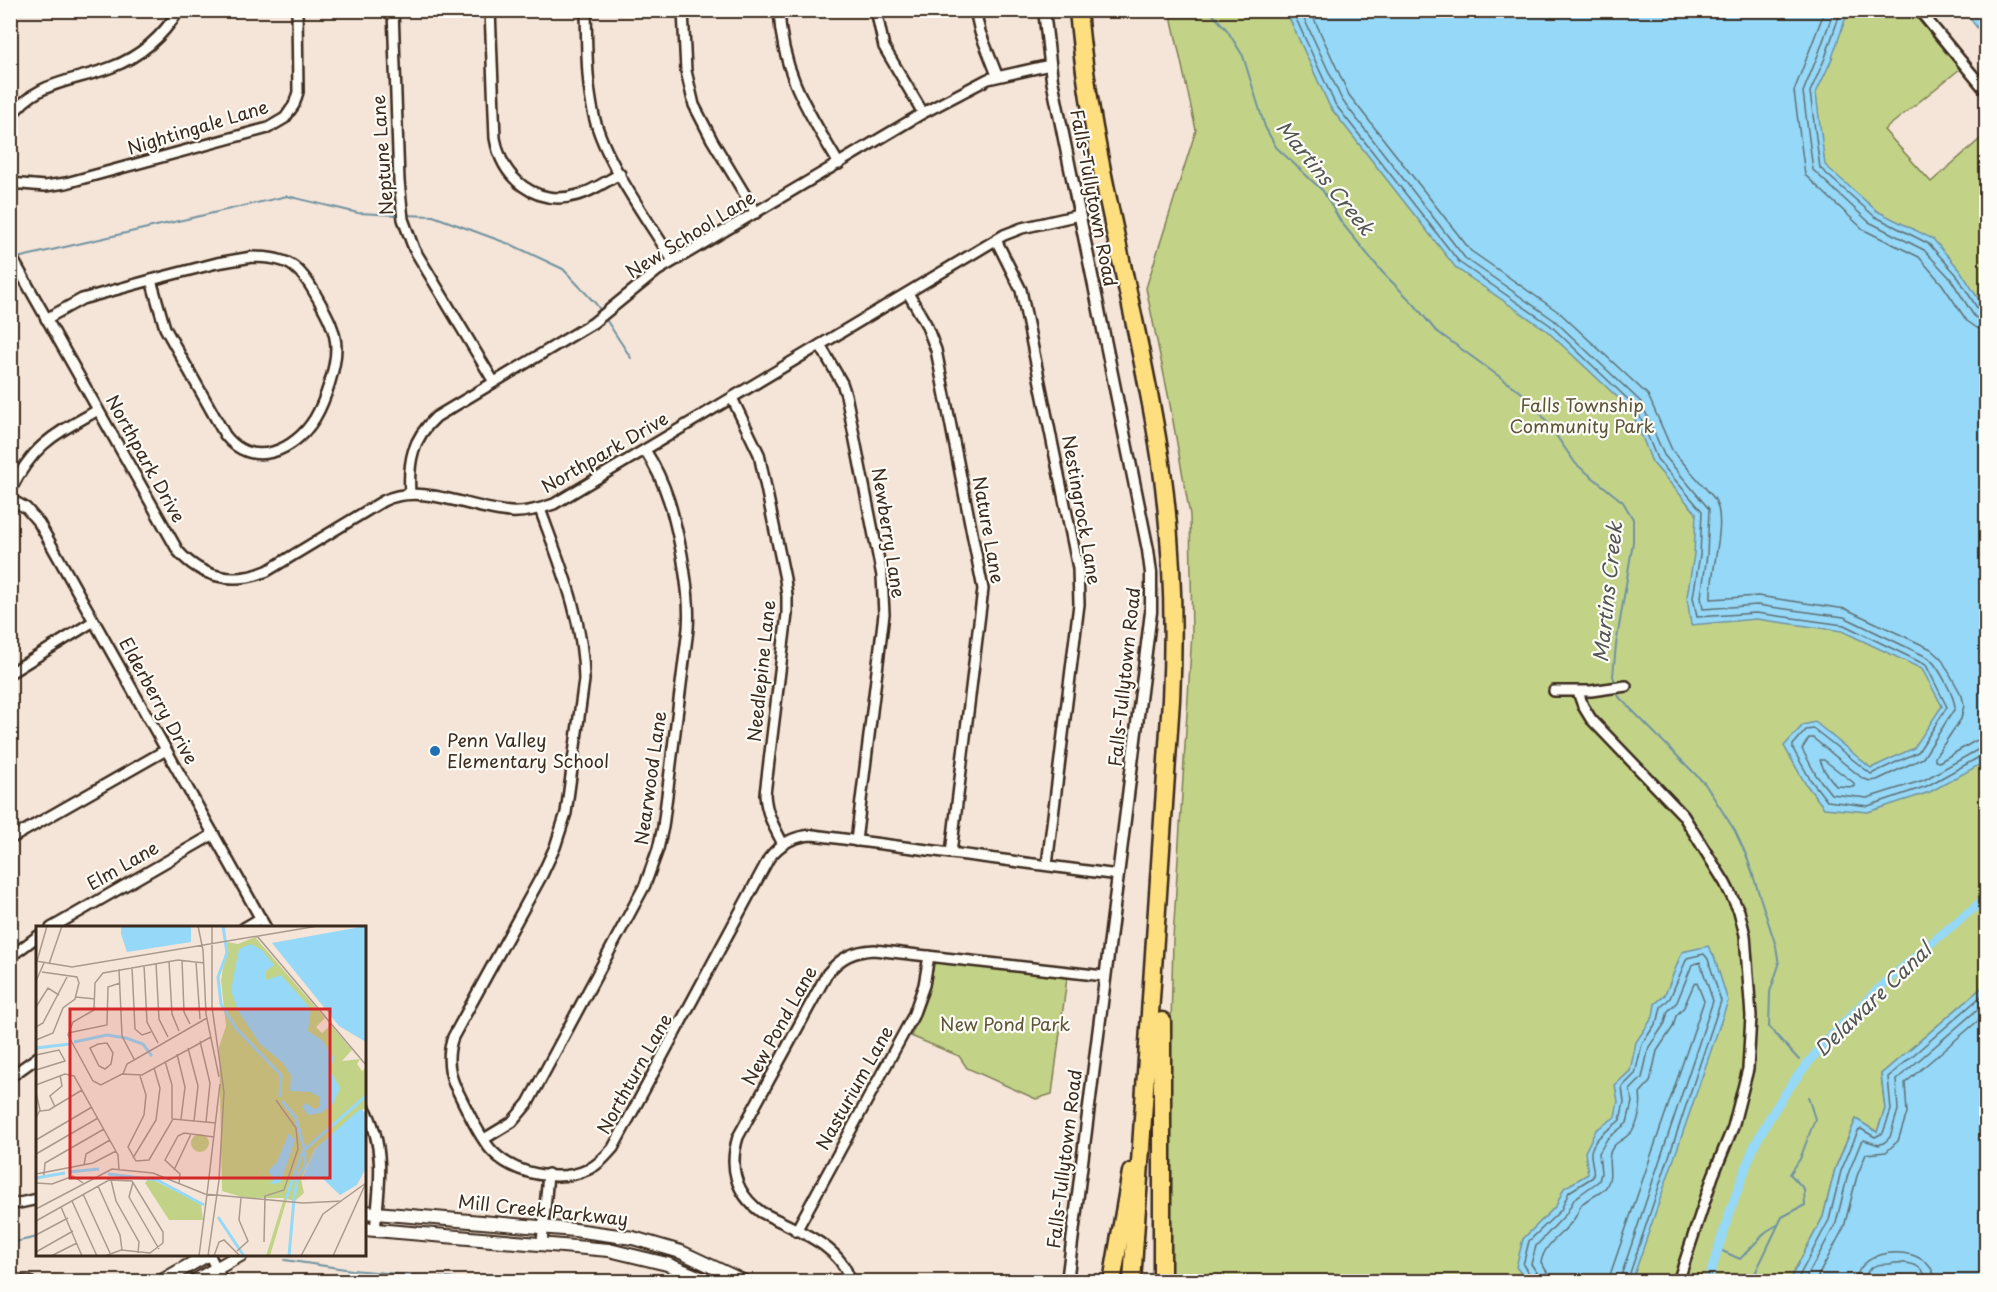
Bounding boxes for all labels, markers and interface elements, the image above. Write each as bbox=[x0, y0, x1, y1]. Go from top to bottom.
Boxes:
street label: Nightingale Lane bbox=[124, 92, 271, 161]
street label: Neptune Lane bbox=[364, 94, 399, 216]
street label: Falls-Tullytown Road bbox=[1064, 107, 1125, 289]
water label: Martins Creek bbox=[1270, 113, 1382, 242]
street label: New School Lane bbox=[620, 183, 760, 284]
street label: Northpark Drive bbox=[100, 389, 193, 527]
park label: Falls Township Community Park bbox=[1510, 391, 1655, 439]
street label: Northpark Drive bbox=[536, 404, 673, 499]
street label: Nestingrock Lane bbox=[1056, 433, 1109, 587]
street label: Newberry Lane bbox=[866, 466, 913, 600]
street label: Nature Lane bbox=[967, 474, 1012, 586]
water label: Martins Creek bbox=[1585, 520, 1629, 663]
street label: Falls-Tullytown Road bbox=[1101, 586, 1146, 768]
street label: Needlepine Lane bbox=[740, 598, 781, 743]
street label: Elderberry Drive bbox=[113, 632, 205, 769]
street label: Nearwood Lane bbox=[627, 709, 672, 847]
place label: Penn Valley Elementary School bbox=[447, 726, 609, 774]
marker: Penn Valley Elementary School bbox=[428, 744, 442, 758]
street label: Elm Lane bbox=[81, 833, 163, 896]
inset map bbox=[36, 926, 366, 1256]
water label: Delaware Canal bbox=[1807, 933, 1940, 1063]
street label: New Pond Lane bbox=[735, 960, 823, 1090]
street label: Northturn Lane bbox=[589, 1008, 678, 1139]
park label: New Pond Park bbox=[940, 1010, 1070, 1037]
street label: Nasturium Lane bbox=[808, 1020, 899, 1154]
street label: Falls-Tullytown Road bbox=[1039, 1068, 1088, 1250]
street label: Mill Creek Parkway bbox=[457, 1187, 629, 1232]

